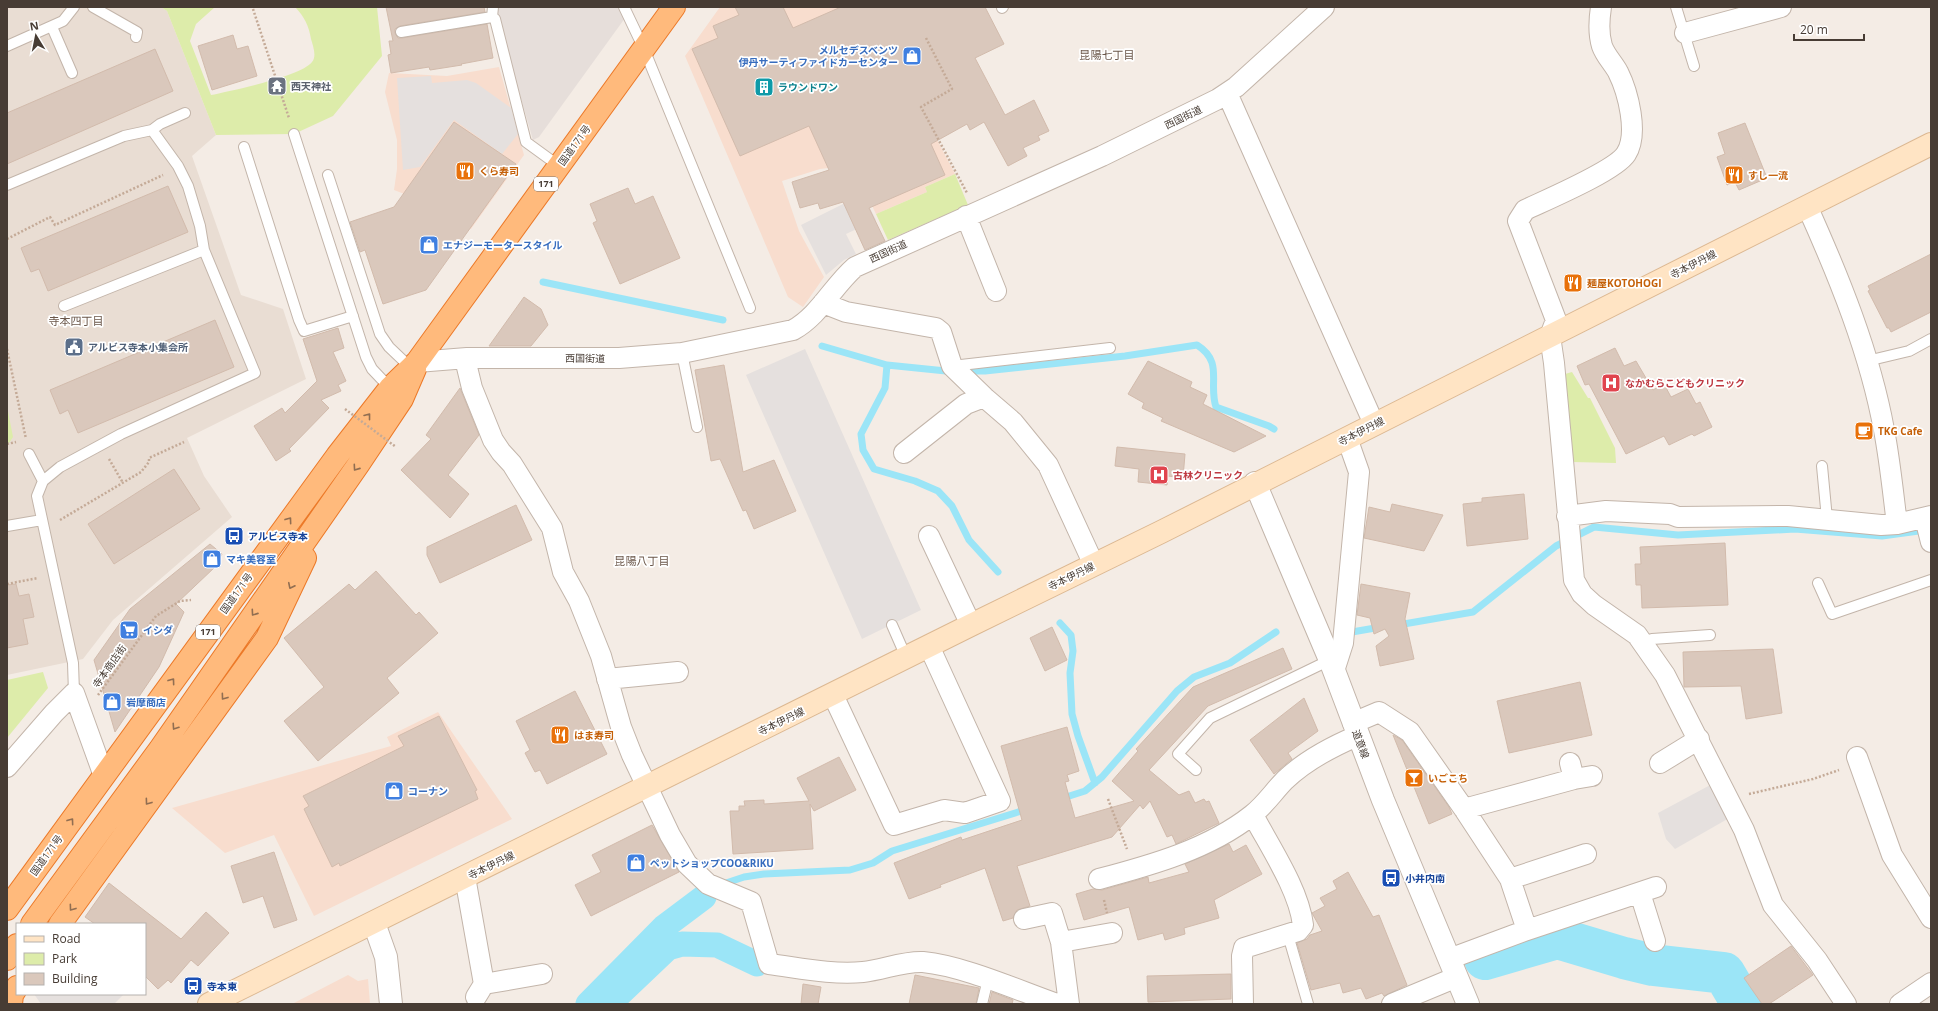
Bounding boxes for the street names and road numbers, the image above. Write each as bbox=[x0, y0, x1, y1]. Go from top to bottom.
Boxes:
street label: 西国街道 bbox=[1162, 102, 1204, 132]
street label: 国道171号 bbox=[554, 122, 594, 168]
road number: 171 bbox=[534, 177, 558, 191]
street label: 西国街道 bbox=[867, 236, 909, 266]
street label: 寺本伊丹線 bbox=[1668, 246, 1718, 282]
street label: 西国街道 bbox=[565, 351, 605, 365]
street label: 寺本伊丹線 bbox=[1336, 413, 1386, 449]
street label: 寺本伊丹線 bbox=[1045, 559, 1097, 593]
street label: 国道171号 bbox=[216, 570, 256, 616]
road number: 171 bbox=[196, 625, 220, 639]
street label: 寺本商店街 bbox=[89, 642, 129, 690]
street label: 寺本伊丹線 bbox=[755, 704, 807, 738]
street label: 道意線 bbox=[1349, 727, 1373, 761]
street label: 国道171号 bbox=[26, 832, 66, 878]
street label: 寺本伊丹線 bbox=[465, 848, 517, 882]

